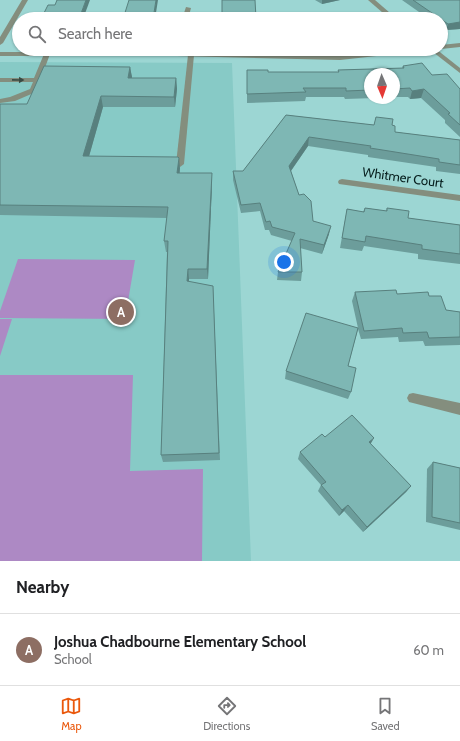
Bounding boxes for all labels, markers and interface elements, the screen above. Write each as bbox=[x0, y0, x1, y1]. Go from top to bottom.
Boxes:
search box bbox=[12, 12, 448, 56]
icon: search bbox=[26, 23, 48, 45]
text: Search here bbox=[58, 25, 133, 43]
north arrow bbox=[364, 68, 400, 104]
one-way arrow bbox=[12, 77, 25, 83]
street label: Whitmer Court bbox=[361, 163, 445, 191]
your location bbox=[274, 252, 294, 272]
pin: A bbox=[108, 297, 134, 327]
text: Nearby bbox=[16, 577, 69, 597]
text: Joshua Chadbourne Elementary School bbox=[54, 633, 306, 651]
text: A bbox=[25, 642, 33, 658]
text: 60 m bbox=[413, 642, 444, 658]
text: School bbox=[54, 651, 92, 667]
tab: Map bbox=[60, 695, 82, 733]
tab: Directions bbox=[203, 695, 250, 733]
tab: Saved bbox=[371, 695, 400, 733]

